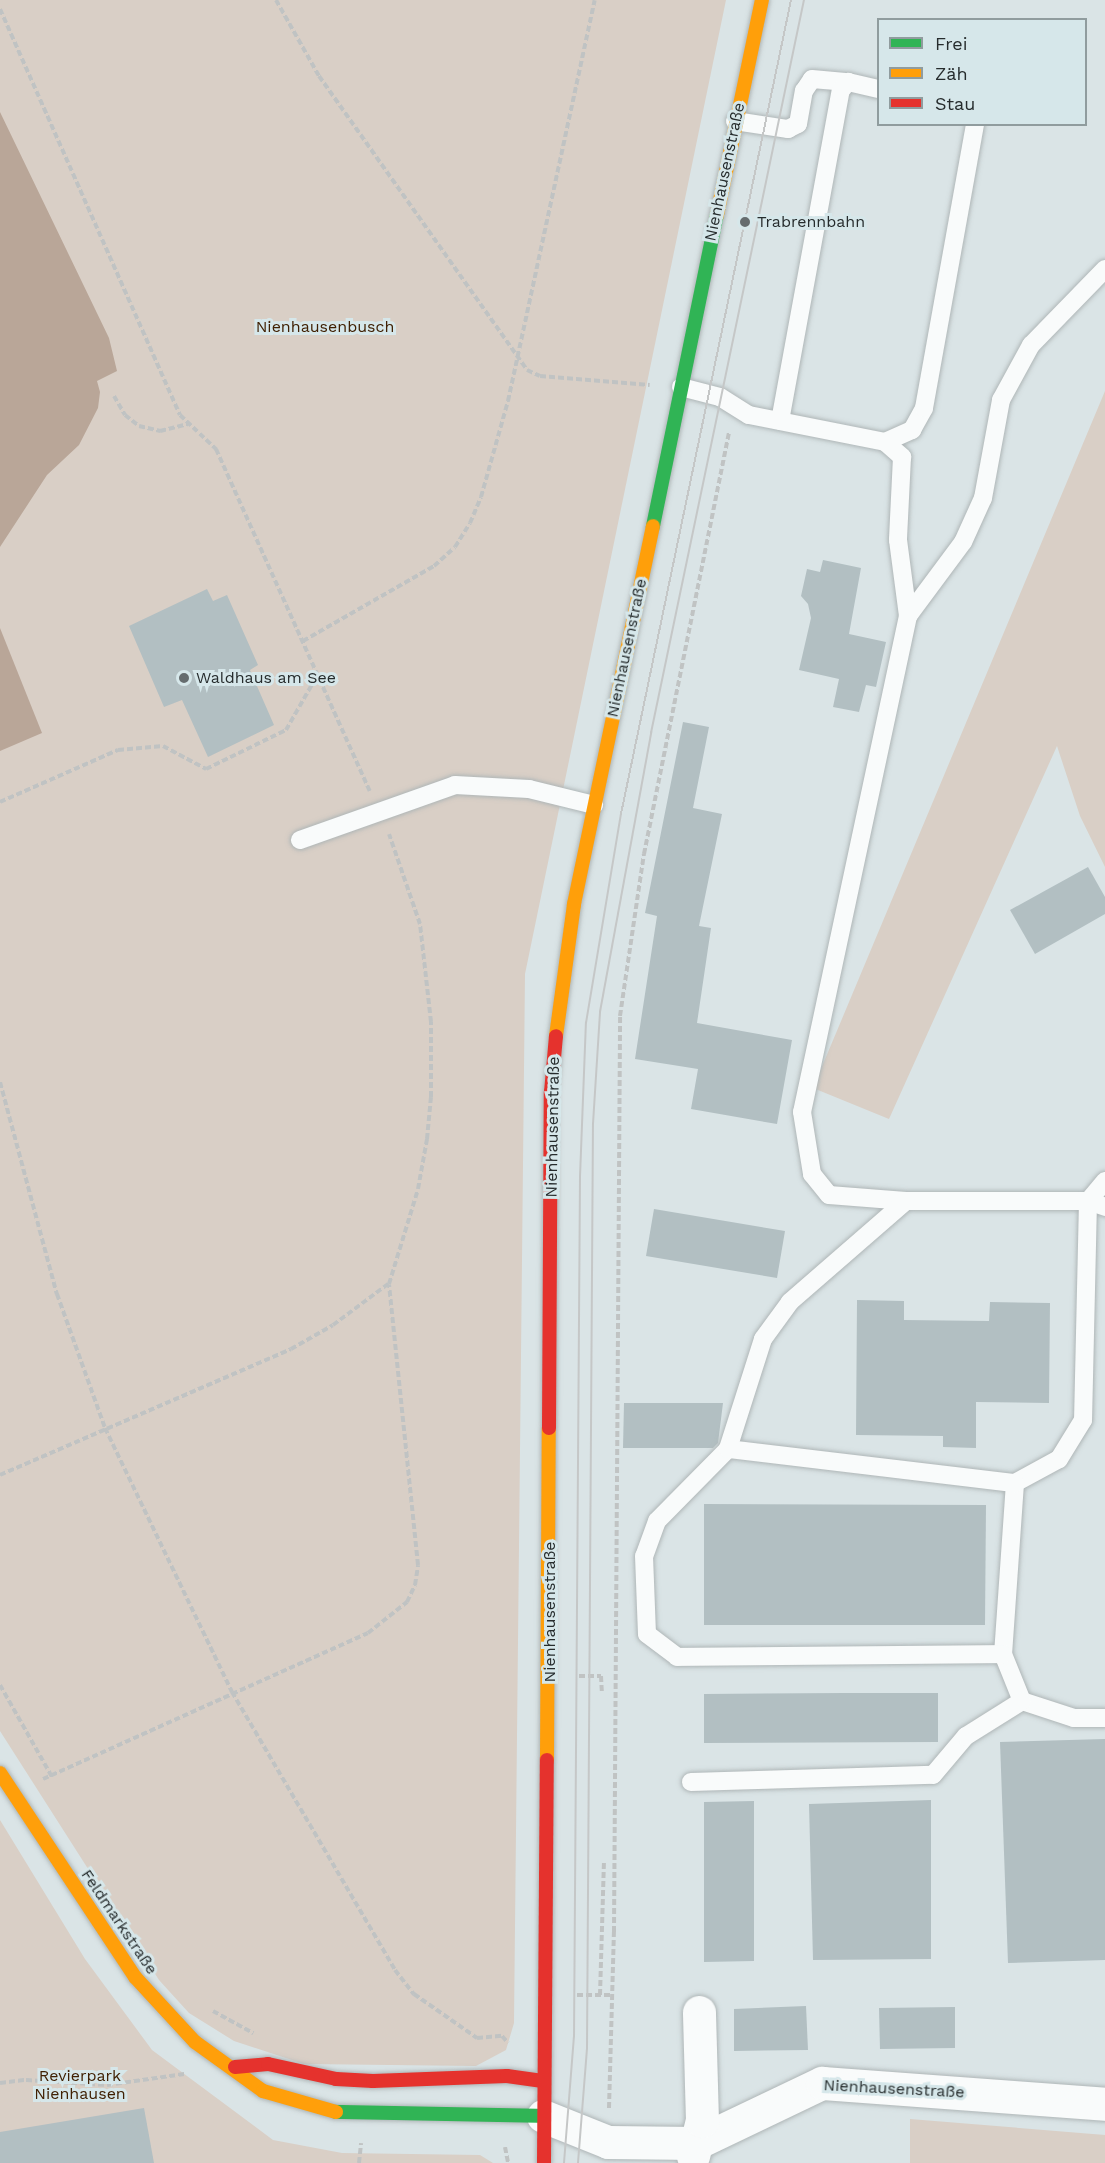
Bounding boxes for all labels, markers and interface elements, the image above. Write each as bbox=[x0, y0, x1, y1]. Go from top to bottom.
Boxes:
legend bbox=[877, 18, 1087, 126]
text: Frei bbox=[935, 33, 967, 54]
text: Zäh bbox=[935, 63, 968, 84]
text: Stau bbox=[935, 93, 975, 114]
street label: Nienhausenstraße bbox=[701, 101, 749, 243]
place label: Trabrennbahn bbox=[757, 212, 865, 232]
marker: Trabrennbahn bbox=[738, 215, 752, 229]
park label: Nienhausenbusch bbox=[256, 317, 394, 337]
street label: Nienhausenstraße bbox=[603, 577, 651, 719]
place label: Waldhaus am See bbox=[196, 668, 336, 688]
marker: Waldhaus am See bbox=[177, 671, 191, 685]
street label: Nienhausenstraße bbox=[542, 1056, 564, 1198]
street label: Nienhausenstraße bbox=[540, 1541, 560, 1683]
street label: Feldmarkstraße bbox=[77, 1866, 161, 1978]
park label: Revierpark Nienhausen bbox=[34, 2066, 126, 2104]
street label: Nienhausenstraße bbox=[823, 2076, 965, 2102]

